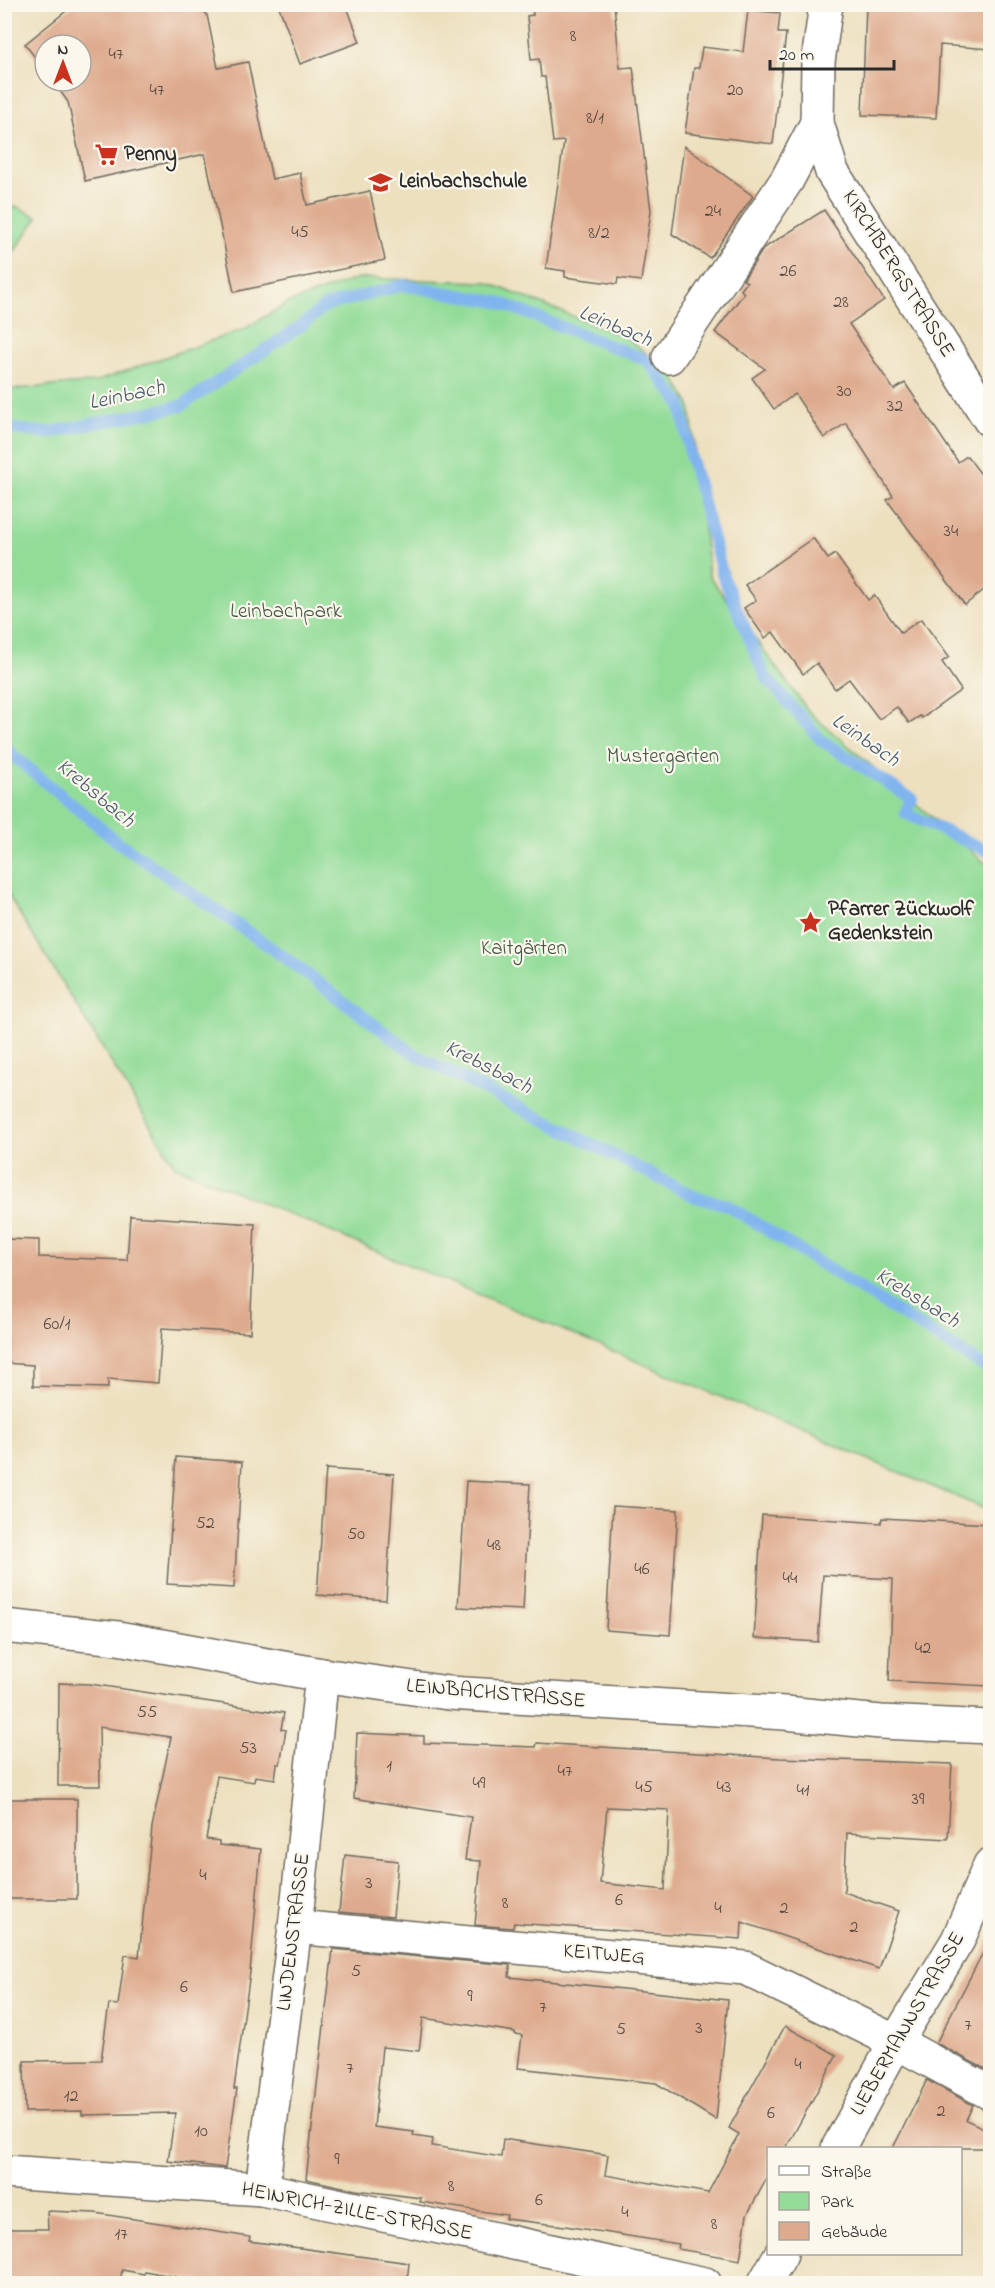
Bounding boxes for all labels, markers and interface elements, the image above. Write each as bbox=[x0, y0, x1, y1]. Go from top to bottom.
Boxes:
house number: 8 bbox=[570, 24, 577, 50]
north arrow bbox=[33, 33, 93, 93]
scale bar bbox=[770, 33, 894, 71]
text: N bbox=[58, 38, 69, 62]
house number: 47 bbox=[109, 42, 124, 68]
text: 20 m bbox=[779, 43, 814, 69]
house number: 47 bbox=[150, 78, 165, 104]
house number: 20 bbox=[727, 78, 744, 104]
house number: 8/1 bbox=[586, 106, 604, 132]
place label: Penny bbox=[124, 140, 177, 172]
supermarket icon: Penny bbox=[93, 142, 119, 168]
place label: Leinbachschule bbox=[399, 167, 528, 197]
school or university icon: Leinbachschule bbox=[368, 169, 394, 195]
street label: KIRCHBERGSTRASSE bbox=[834, 185, 962, 363]
house number: 24 bbox=[705, 199, 722, 225]
house number: 45 bbox=[291, 220, 309, 246]
house number: 8/2 bbox=[588, 221, 610, 247]
house number: 26 bbox=[780, 259, 797, 285]
house number: 28 bbox=[833, 290, 849, 316]
water label: Leinbach bbox=[574, 297, 657, 357]
water label: Leinbach bbox=[86, 372, 168, 420]
house number: 30 bbox=[836, 379, 852, 405]
house number: 32 bbox=[887, 394, 903, 420]
house number: 34 bbox=[944, 519, 959, 545]
park label: Leinbachpark bbox=[230, 597, 343, 627]
water label: Leinbach bbox=[824, 706, 906, 776]
park label: Mustergarten bbox=[607, 742, 719, 774]
water label: Krebsbach bbox=[49, 752, 142, 837]
place label: Pfarrer Zückwolf Gedenkstein bbox=[828, 895, 975, 949]
place icon: Pfarrer Zückwolf Gedenkstein bbox=[797, 909, 823, 935]
park label: Kaitgärten bbox=[481, 934, 567, 966]
water label: Krebsbach bbox=[439, 1032, 538, 1104]
water label: Krebsbach bbox=[869, 1261, 966, 1338]
house number: 60/1 bbox=[44, 1312, 71, 1338]
house number: 52 bbox=[195, 1511, 215, 1537]
house number: 50 bbox=[347, 1522, 365, 1548]
house number: 48 bbox=[487, 1533, 501, 1559]
house number: 46 bbox=[634, 1557, 650, 1583]
house number: 44 bbox=[783, 1566, 798, 1592]
house number: 42 bbox=[915, 1636, 931, 1662]
street label: LEINBACHSTRASSE bbox=[405, 1671, 587, 1717]
house number: 55 bbox=[137, 1700, 157, 1726]
house number: 53 bbox=[239, 1736, 257, 1762]
house number: 1 bbox=[386, 1754, 392, 1780]
house number: 47 bbox=[558, 1759, 573, 1785]
house number: 49 bbox=[473, 1771, 486, 1797]
house number: 45 bbox=[635, 1775, 653, 1801]
house number: 43 bbox=[717, 1775, 731, 1801]
house number: 41 bbox=[796, 1778, 810, 1804]
house number: 39 bbox=[912, 1787, 925, 1813]
street label: LINDENSTRASSE bbox=[269, 1851, 319, 2013]
house number: 4 bbox=[199, 1863, 207, 1889]
house number: 3 bbox=[365, 1871, 373, 1897]
house number: 6 bbox=[615, 1888, 623, 1914]
house number: 8 bbox=[502, 1891, 509, 1917]
house number: 4 bbox=[714, 1896, 722, 1922]
house number: 2 bbox=[780, 1896, 789, 1922]
house number: 2 bbox=[850, 1915, 859, 1941]
street label: LIEBERMANNSTRASSE bbox=[843, 1927, 973, 2121]
street label: KEITWEG bbox=[562, 1936, 646, 1974]
house number: 5 bbox=[351, 1959, 361, 1985]
house number: 6 bbox=[180, 1975, 188, 2001]
house number: 9 bbox=[467, 1984, 473, 2010]
house number: 7 bbox=[539, 1995, 547, 2021]
house number: 7 bbox=[964, 2013, 972, 2039]
house number: 3 bbox=[695, 2016, 703, 2042]
house number: 5 bbox=[616, 2017, 626, 2043]
house number: 4 bbox=[794, 2052, 802, 2078]
house number: 7 bbox=[346, 2056, 354, 2082]
house number: 12 bbox=[64, 2084, 78, 2110]
house number: 2 bbox=[937, 2099, 946, 2125]
house number: 6 bbox=[767, 2101, 775, 2127]
house number: 10 bbox=[194, 2119, 208, 2145]
house number: 9 bbox=[334, 2147, 340, 2173]
legend bbox=[767, 2147, 962, 2255]
text: Straße bbox=[821, 2160, 872, 2186]
house number: 8 bbox=[448, 2174, 455, 2200]
street label: HEINRICH-ZILLE-STRASSE bbox=[239, 2175, 475, 2249]
house number: 6 bbox=[535, 2188, 543, 2214]
text: Park bbox=[821, 2190, 854, 2216]
house number: 4 bbox=[621, 2200, 629, 2226]
house number: 8 bbox=[711, 2212, 718, 2238]
text: Gebäude bbox=[821, 2220, 888, 2246]
house number: 17 bbox=[114, 2222, 128, 2248]

